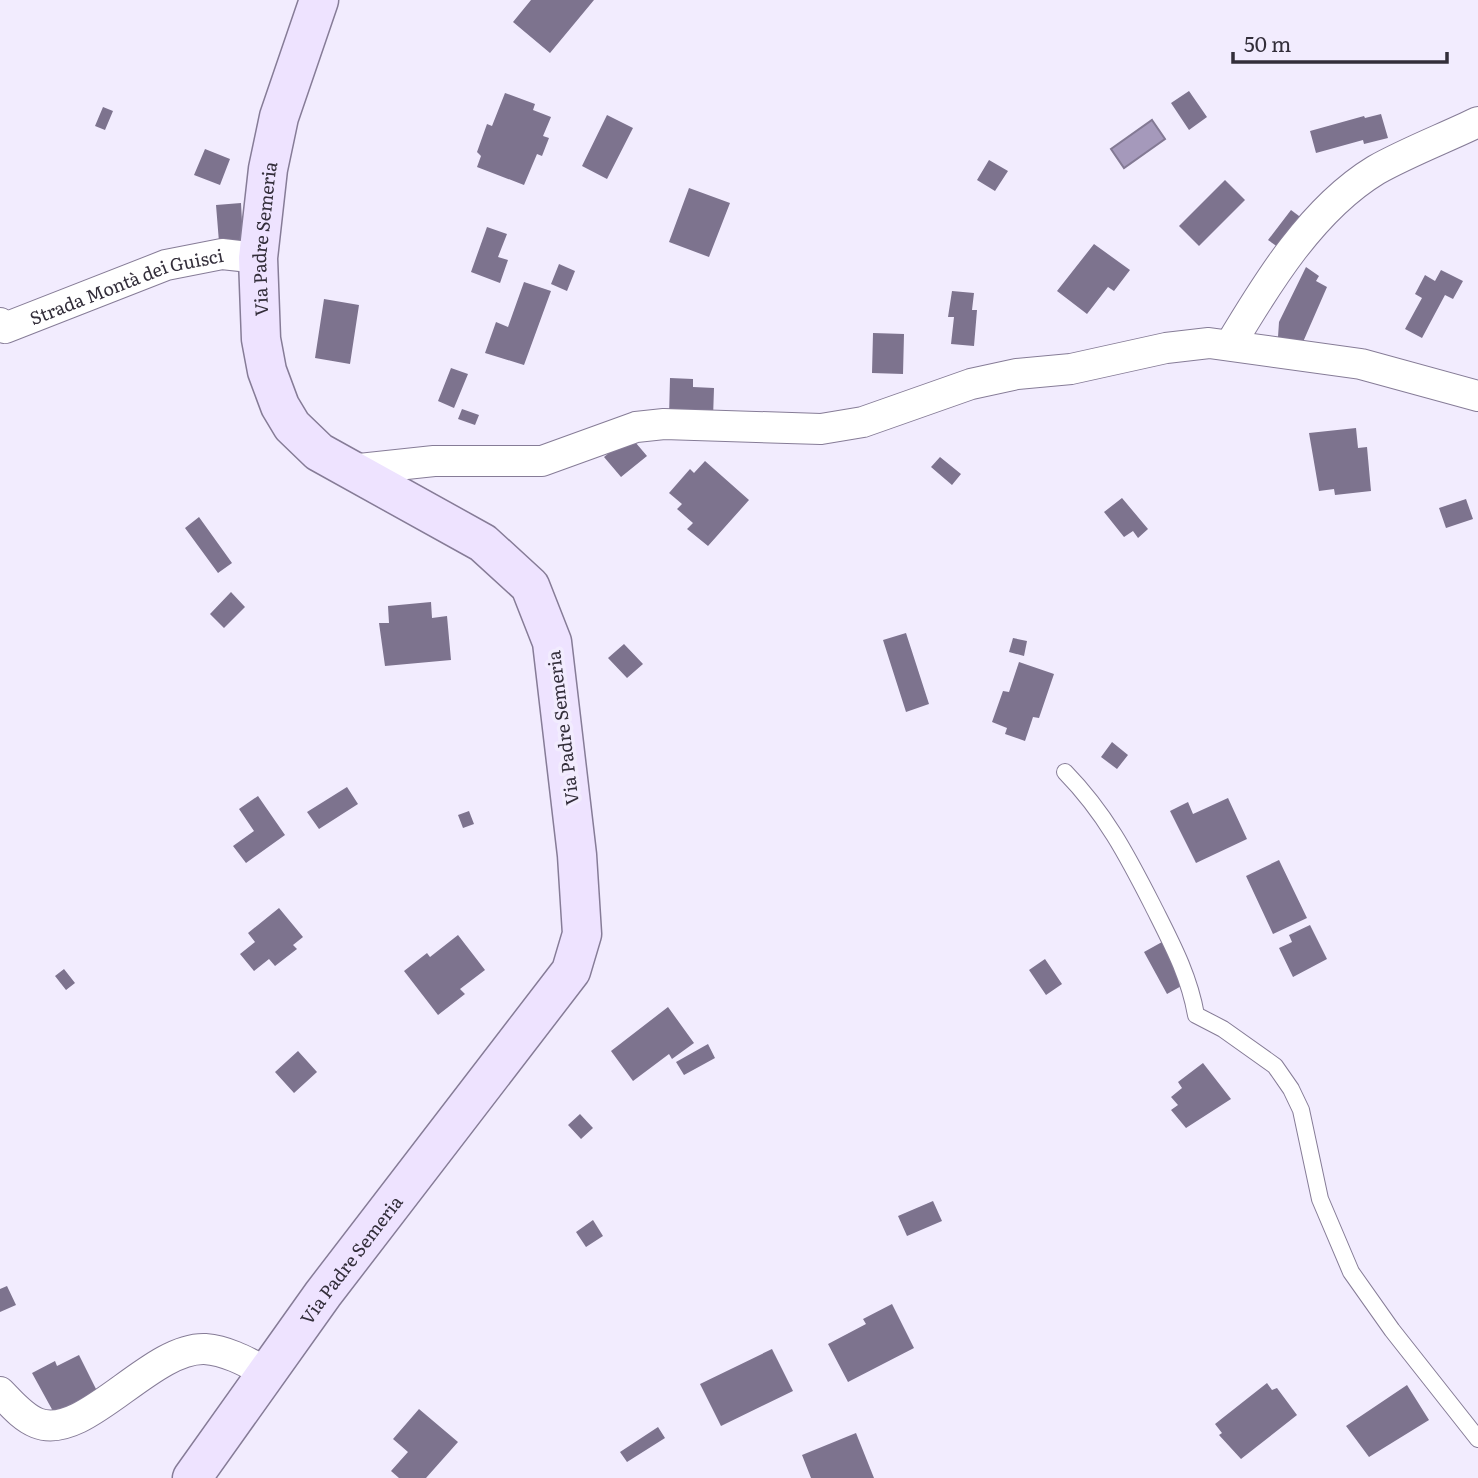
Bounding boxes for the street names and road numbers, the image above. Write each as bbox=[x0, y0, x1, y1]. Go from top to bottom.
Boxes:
street label: Via Padre Semeria bbox=[244, 158, 283, 317]
street label: Strada Montà dei Guisci bbox=[25, 241, 225, 331]
street label: Via Padre Semeria bbox=[539, 649, 585, 807]
street label: Via Padre Semeria bbox=[292, 1189, 408, 1329]

